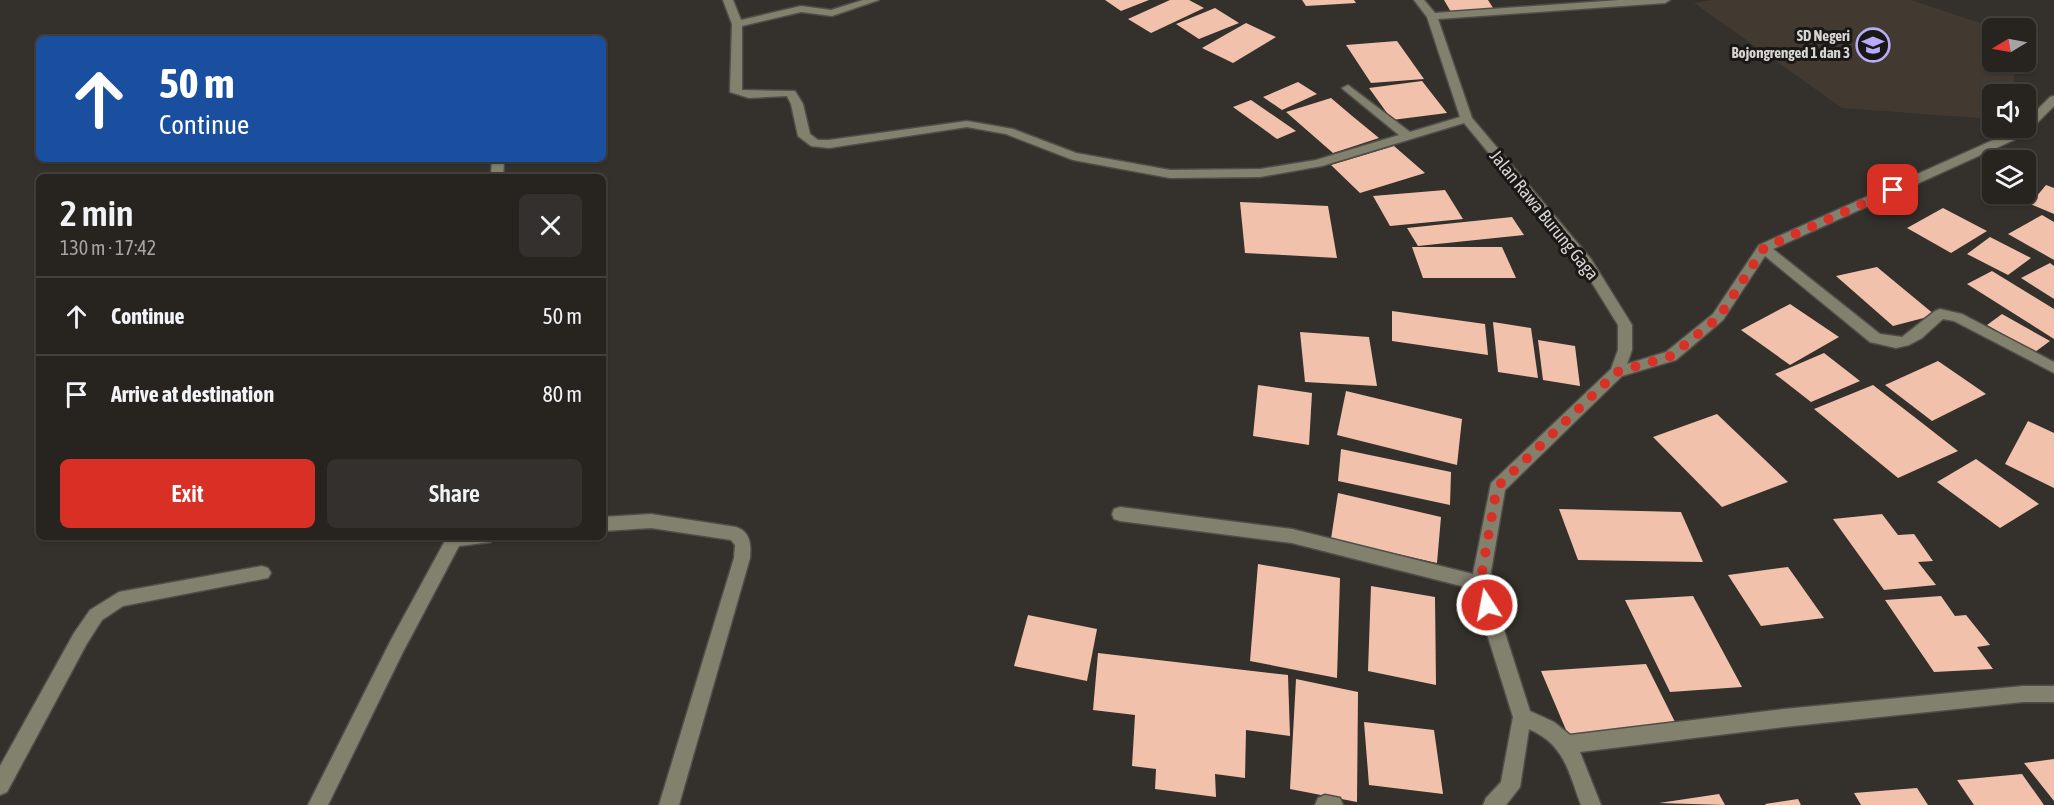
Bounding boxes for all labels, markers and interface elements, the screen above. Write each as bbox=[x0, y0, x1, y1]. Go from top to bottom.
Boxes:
north arrow bbox=[1982, 18, 2036, 72]
map controls bbox=[1982, 18, 2036, 204]
place label: SD Negeri Bojongrenged 1 dan 3 bbox=[1731, 27, 1850, 61]
school or university icon: SD Negeri Bojongrenged 1 dan 3 bbox=[1855, 27, 1891, 63]
text: 50 m bbox=[159, 59, 234, 107]
icon: ahead bbox=[60, 60, 138, 138]
button: sound bbox=[1982, 84, 2036, 138]
text: Continue bbox=[159, 109, 249, 140]
street label: Jalan Rawa Burung Gaga bbox=[1486, 145, 1603, 284]
button: layers bbox=[1982, 150, 2036, 204]
pin bbox=[1867, 164, 1918, 215]
icon: arrive bbox=[1876, 173, 1909, 206]
text: 2 min bbox=[60, 192, 134, 234]
button: close bbox=[519, 194, 582, 257]
text: 130 m · 17:42 bbox=[60, 236, 156, 259]
icon: ahead bbox=[60, 300, 93, 333]
text: Continue bbox=[111, 303, 185, 329]
text: 50 m bbox=[542, 303, 582, 329]
icon: arrive bbox=[60, 378, 93, 411]
text: Arrive at destination bbox=[111, 381, 274, 407]
text: 80 m bbox=[542, 381, 582, 407]
button: Exit bbox=[60, 459, 315, 528]
button: Share bbox=[327, 459, 582, 528]
position arrow bbox=[1455, 573, 1519, 637]

